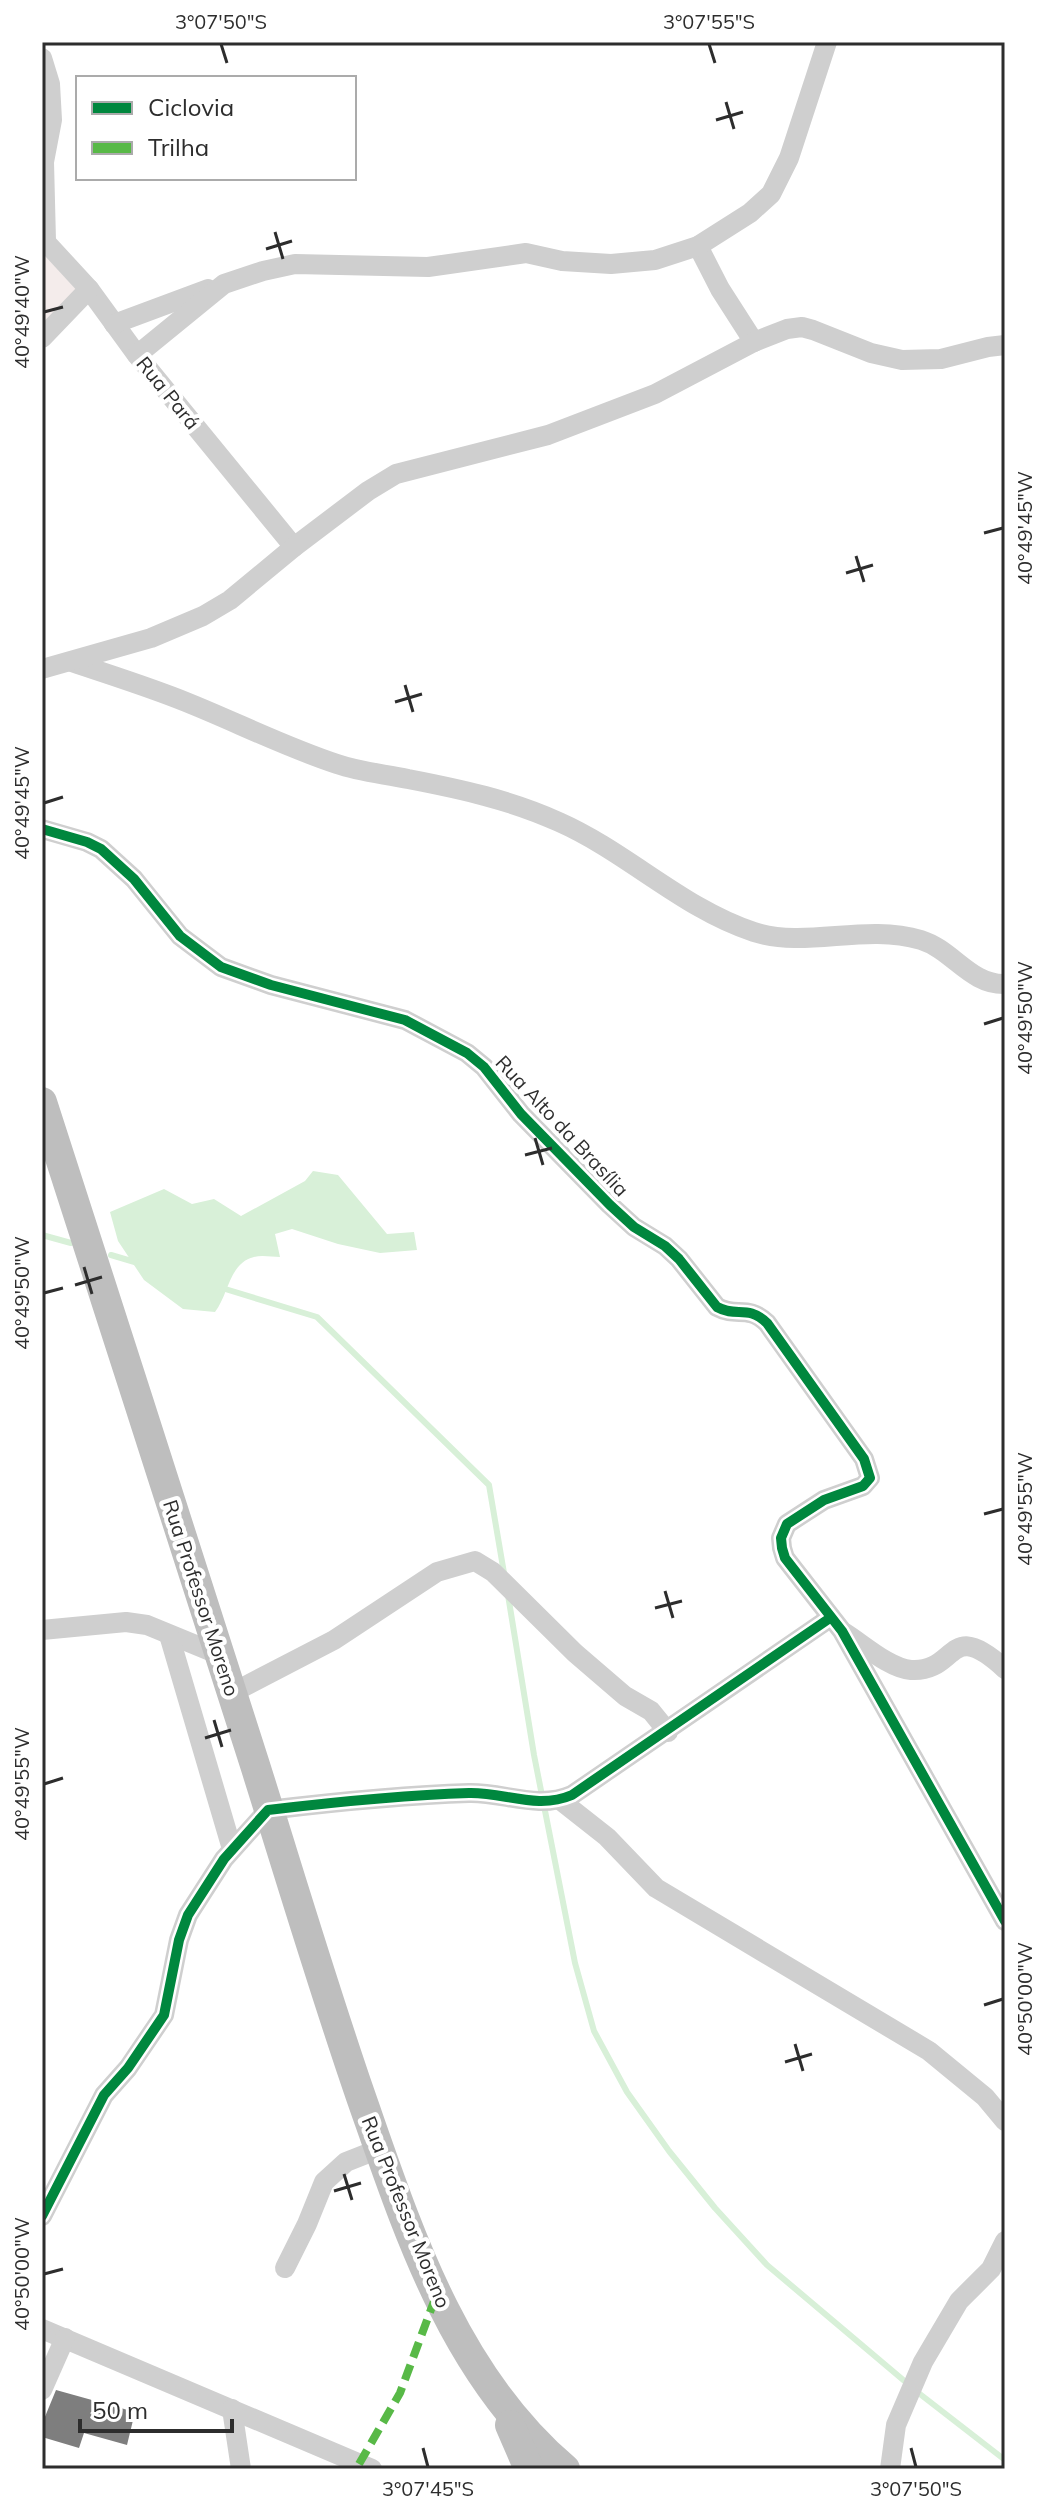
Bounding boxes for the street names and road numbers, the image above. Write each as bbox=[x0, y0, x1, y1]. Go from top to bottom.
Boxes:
street label: Rua Pará bbox=[131, 351, 205, 434]
street label: Rua Alto da Brasília bbox=[490, 1050, 634, 1201]
street label: Rua Professor Moreno bbox=[158, 1497, 245, 1699]
street label: Rua Professor Moreno bbox=[357, 2112, 456, 2311]

